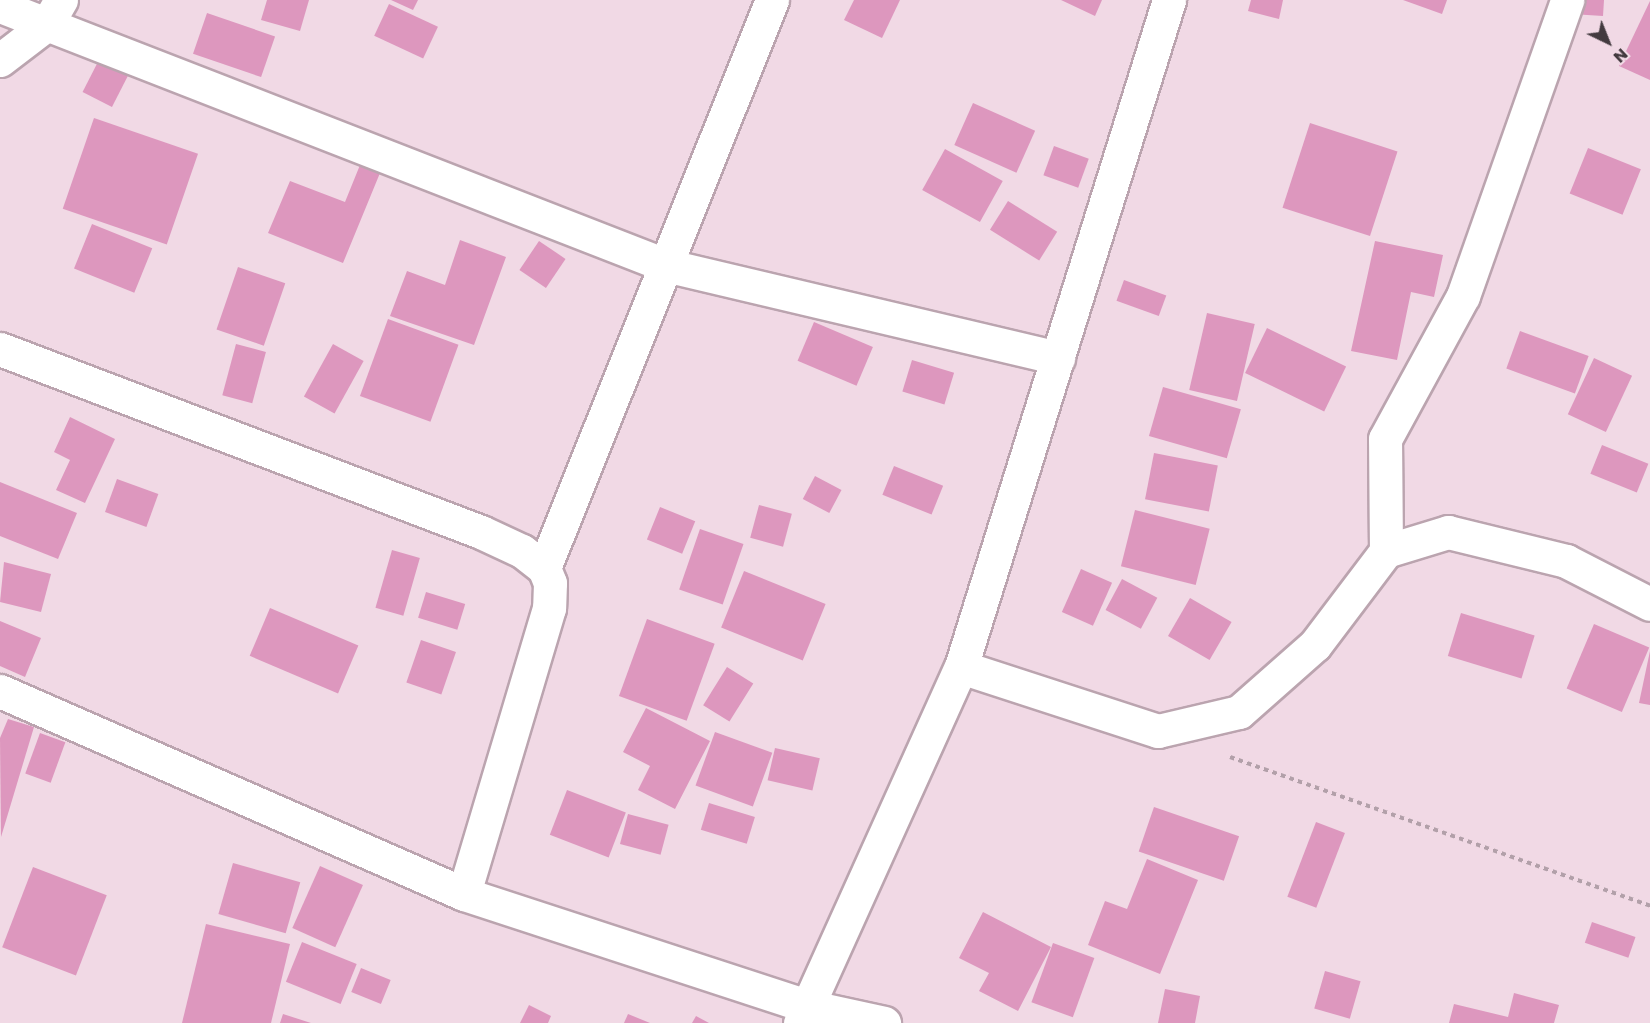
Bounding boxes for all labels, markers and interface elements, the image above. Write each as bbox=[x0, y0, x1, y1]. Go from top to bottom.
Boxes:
north arrow bbox=[1578, 12, 1638, 72]
text: N bbox=[1608, 43, 1633, 68]

